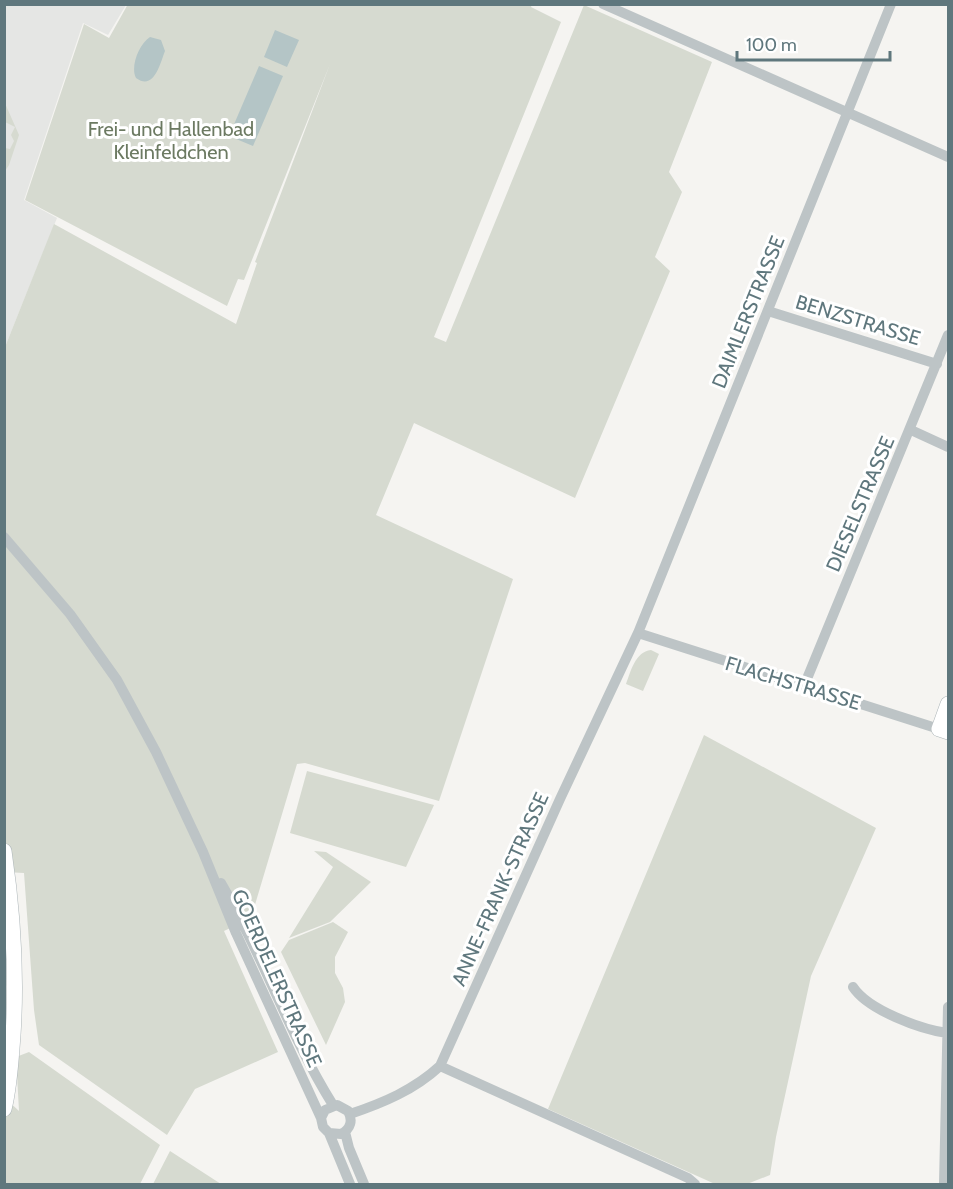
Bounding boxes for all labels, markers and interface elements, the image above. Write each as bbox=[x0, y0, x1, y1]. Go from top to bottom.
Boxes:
scale bar bbox=[737, 24, 890, 62]
text: 100 m bbox=[746, 34, 797, 56]
park label: Frei- und Hallenbad Kleinfeldchen bbox=[88, 117, 254, 164]
street label: DAIMLERSTRASSE bbox=[707, 232, 789, 392]
street label: BENZSTRASSE bbox=[793, 290, 923, 350]
street label: DIESELSTRASSE bbox=[821, 433, 899, 575]
street label: FLACHSTRASSE bbox=[722, 651, 864, 715]
street label: ANNE-FRANK-STRASSE bbox=[446, 789, 554, 989]
street label: GOERDELERSTRASSE bbox=[227, 885, 327, 1071]

